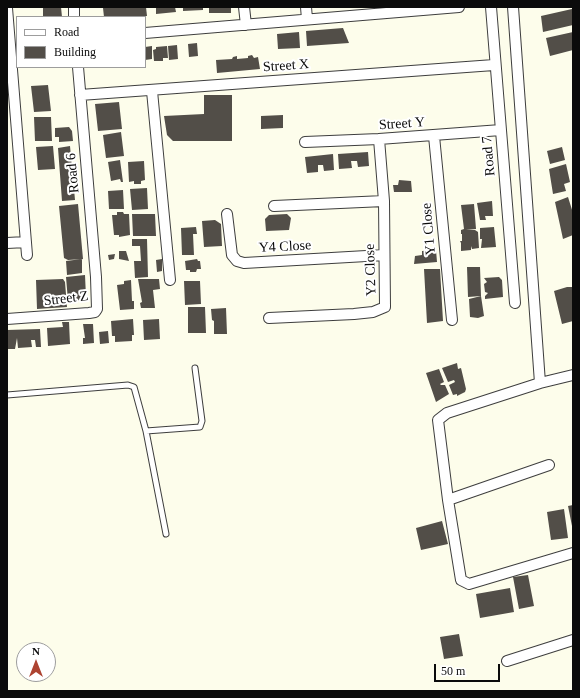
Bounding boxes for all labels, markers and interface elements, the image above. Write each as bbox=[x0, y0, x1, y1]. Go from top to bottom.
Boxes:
legend bbox=[16, 16, 146, 68]
text: Road bbox=[54, 25, 79, 39]
text: Building bbox=[54, 45, 96, 59]
street label: Street X bbox=[262, 56, 310, 76]
street label: Street Y bbox=[378, 114, 426, 134]
street label: Road 7 bbox=[479, 135, 499, 177]
street label: Road 6 bbox=[63, 152, 83, 194]
street label: Y1 Close bbox=[418, 202, 440, 256]
street label: Y4 Close bbox=[258, 237, 312, 257]
street label: Y2 Close bbox=[362, 243, 380, 297]
street label: Street Z bbox=[43, 288, 89, 310]
north arrow bbox=[16, 642, 56, 682]
text: N bbox=[32, 645, 40, 657]
scale bar bbox=[436, 656, 502, 682]
text: 50 m bbox=[441, 664, 465, 678]

